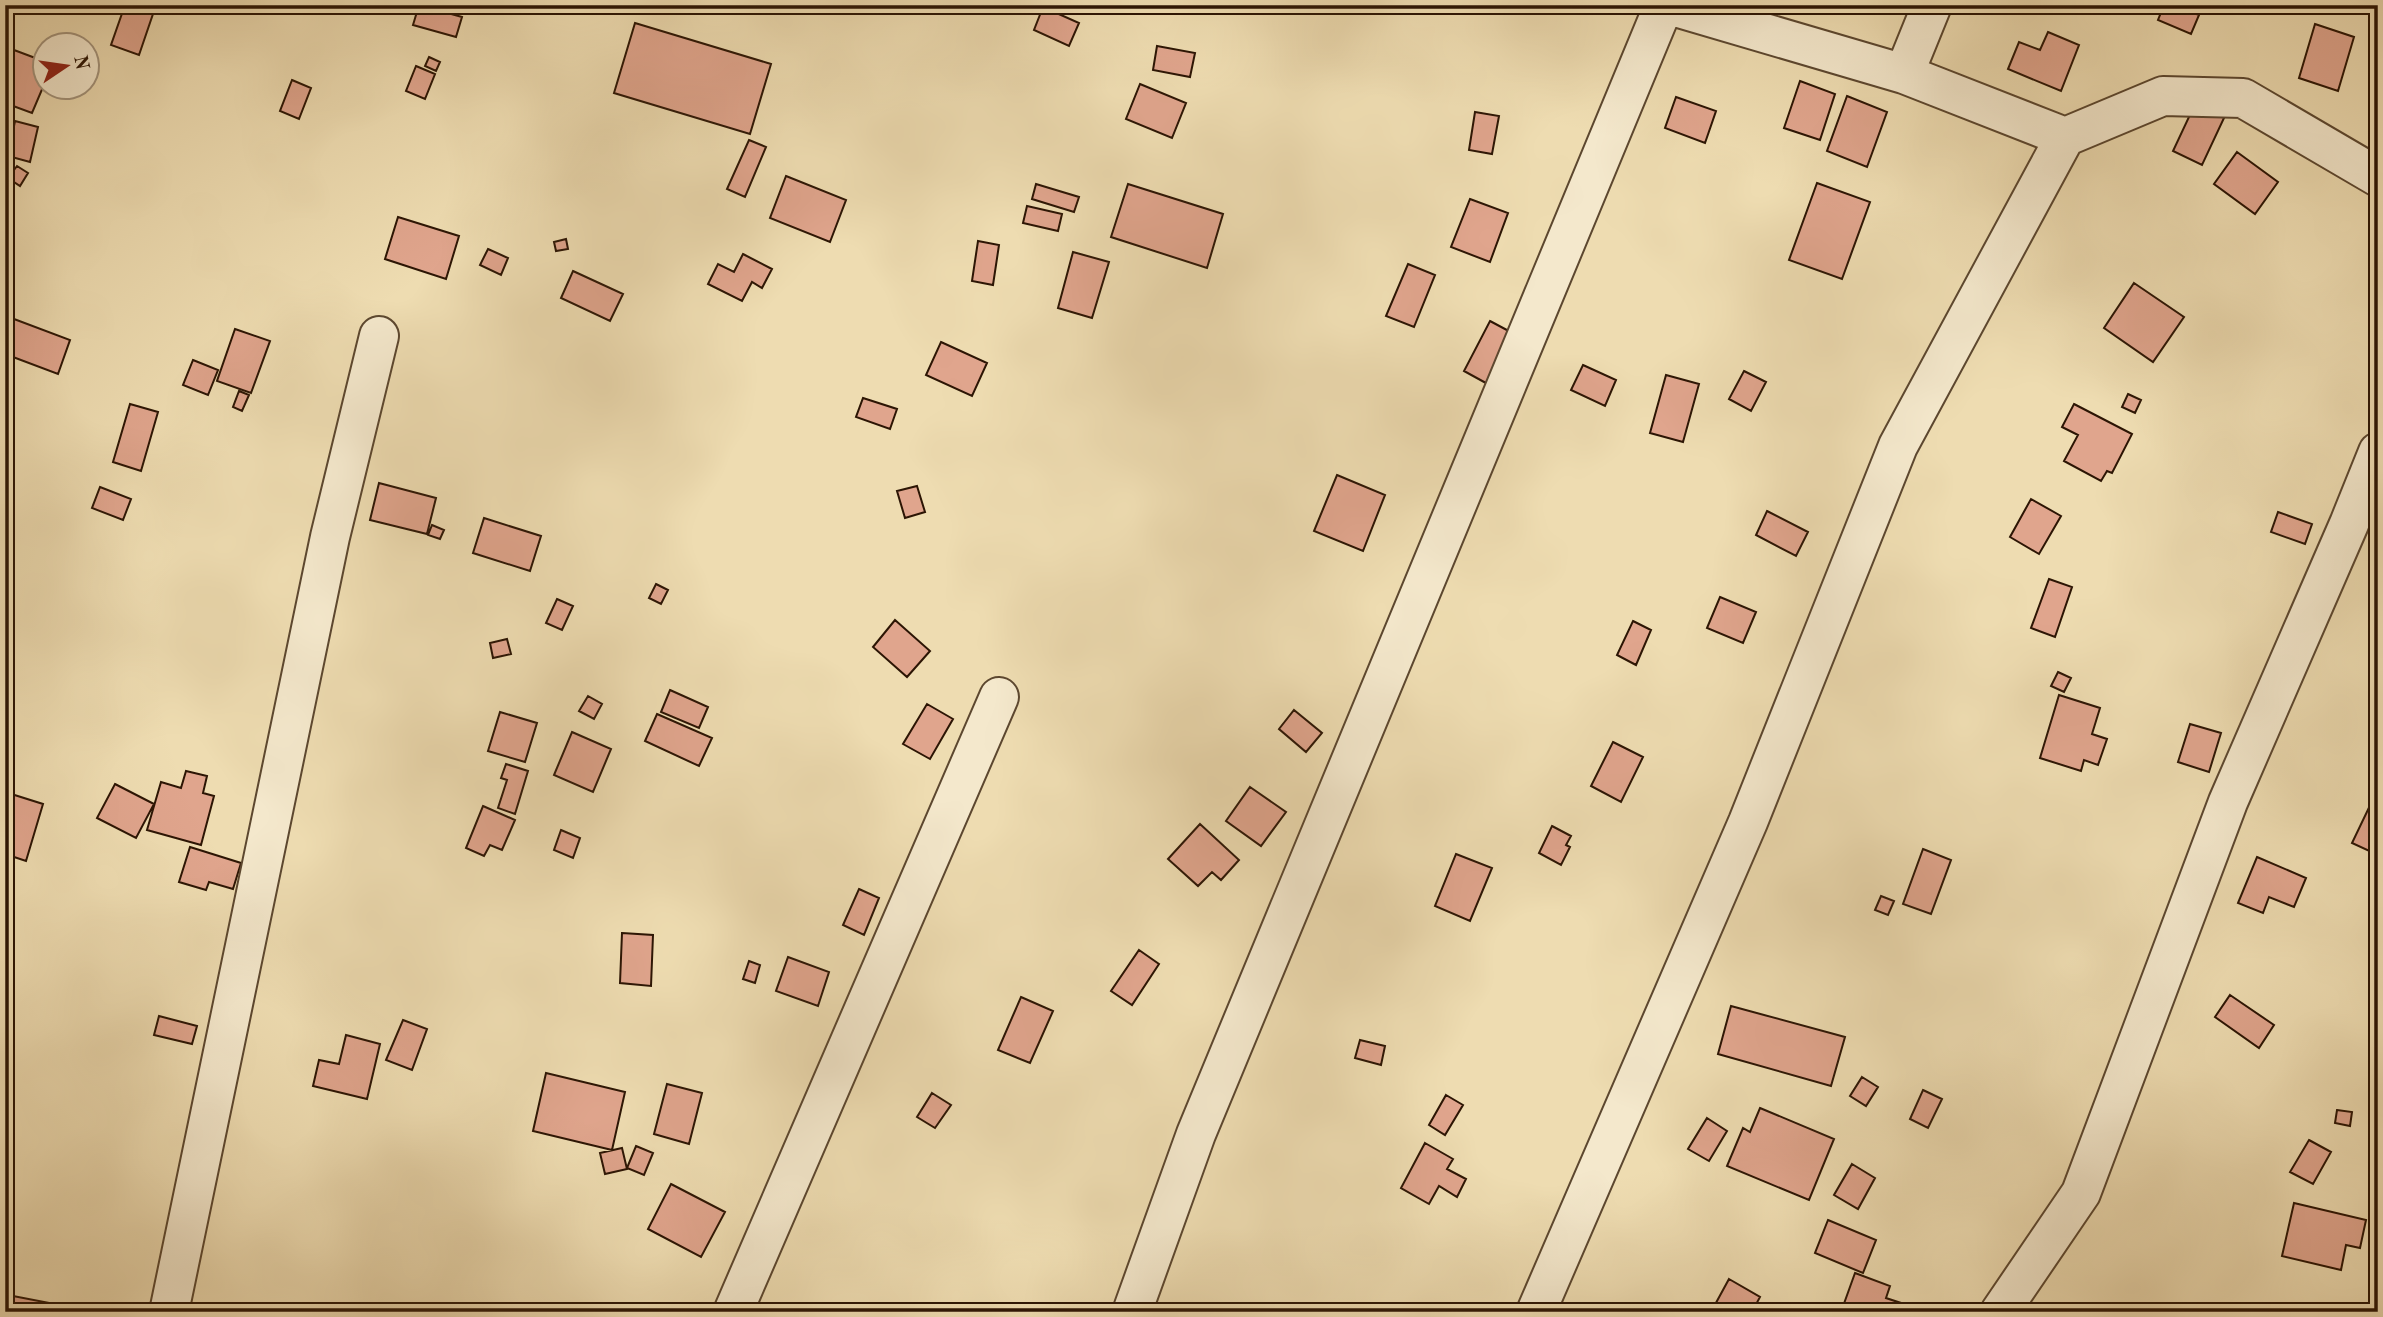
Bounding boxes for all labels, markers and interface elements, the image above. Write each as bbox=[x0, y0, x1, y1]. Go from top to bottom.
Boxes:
north arrow bbox=[32, 32, 102, 102]
text: N bbox=[69, 54, 91, 72]

